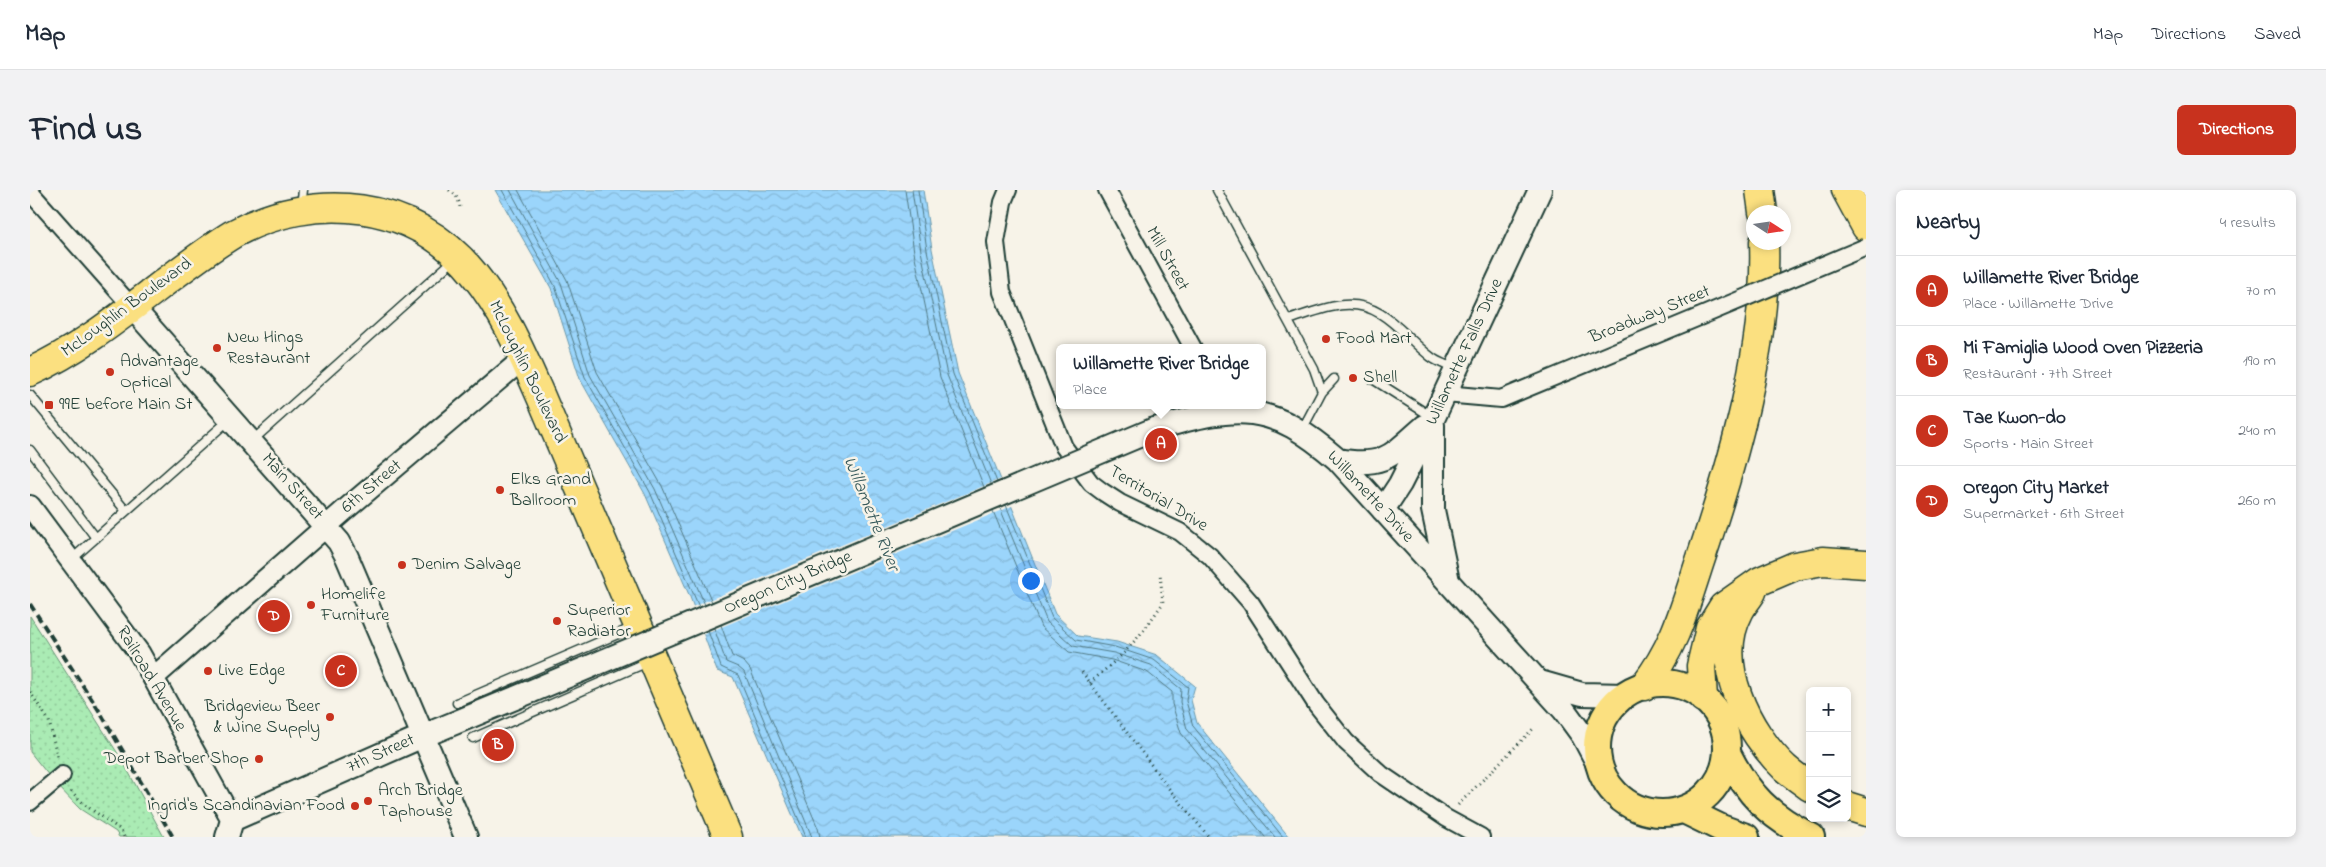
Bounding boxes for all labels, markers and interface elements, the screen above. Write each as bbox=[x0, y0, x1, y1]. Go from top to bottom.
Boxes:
text: Map bbox=[25, 17, 66, 52]
text: Map bbox=[2093, 22, 2123, 48]
text: Directions bbox=[2151, 22, 2226, 48]
text: Saved bbox=[2254, 22, 2301, 48]
text: Find us bbox=[30, 105, 142, 156]
button: Directions bbox=[2177, 105, 2296, 155]
north arrow bbox=[1746, 205, 1791, 250]
text: Nearby bbox=[1916, 208, 1980, 238]
text: 4 results bbox=[2220, 211, 2276, 235]
street label: Mill Street bbox=[1139, 222, 1195, 296]
street label: McLoughlin Boulevard bbox=[56, 252, 198, 365]
text: Willamette River Bridge bbox=[1963, 265, 2139, 292]
street label: Willamette Falls Drive bbox=[1420, 274, 1511, 430]
street label: Broadway Street bbox=[1585, 279, 1714, 351]
text: A bbox=[1927, 279, 1937, 303]
text: 70 m bbox=[2246, 279, 2276, 303]
text: Place · Willamette Drive bbox=[1963, 292, 2113, 316]
street label: McLoughlin Boulevard bbox=[480, 296, 573, 448]
place label: New Hings Restaurant bbox=[227, 325, 310, 372]
place label: Food Mart bbox=[1335, 326, 1412, 352]
marker: Food Mart bbox=[1320, 333, 1332, 345]
text: Mi Famiglia Wood Oven Pizzeria bbox=[1963, 335, 2203, 362]
marker: New Hings Restaurant bbox=[211, 342, 223, 354]
popup bbox=[1056, 344, 1266, 409]
place label: Advantage Optical bbox=[120, 349, 200, 396]
text: B bbox=[1927, 349, 1937, 373]
text: 190 m bbox=[2243, 349, 2276, 373]
text: Willamette River Bridge bbox=[1073, 351, 1249, 378]
text: Restaurant · 7th Street bbox=[1963, 362, 2112, 386]
place label: Shell bbox=[1363, 365, 1397, 391]
marker: Advantage Optical bbox=[104, 366, 116, 378]
marker: Shell bbox=[1347, 372, 1359, 384]
text: Place bbox=[1073, 378, 1107, 402]
place label: 99E before Main St bbox=[59, 392, 192, 418]
marker: 99E before Main St bbox=[43, 399, 55, 411]
text: Tae Kwon-do bbox=[1963, 405, 2066, 432]
text: C bbox=[1928, 419, 1936, 443]
text: 240 m bbox=[2238, 419, 2276, 443]
pin: A bbox=[1145, 425, 1177, 463]
text: Sports · Main Street bbox=[1963, 432, 2094, 456]
street label: Willamette Drive bbox=[1320, 445, 1420, 550]
street label: Main Street bbox=[255, 448, 329, 526]
water label: Willamette River bbox=[836, 453, 907, 577]
street label: 6th Street bbox=[336, 454, 408, 520]
street label: Territorial Drive bbox=[1103, 459, 1213, 539]
place label: Elks Grand Ballroom bbox=[509, 467, 591, 514]
text: Oregon City Market bbox=[1963, 475, 2109, 502]
marker: Elks Grand Ballroom bbox=[494, 484, 506, 496]
text: D bbox=[1926, 489, 1938, 513]
text: 260 m bbox=[2238, 489, 2276, 513]
text: Supermarket · 6th Street bbox=[1963, 502, 2125, 526]
street label: Oregon City Bridge bbox=[720, 544, 857, 623]
place label: Denim Salvage bbox=[411, 552, 522, 579]
marker: Denim Salvage bbox=[396, 559, 408, 571]
your location bbox=[1018, 568, 1044, 594]
place label: Homelife Furniture bbox=[320, 582, 390, 629]
pin: D bbox=[258, 597, 290, 635]
place label: Superior Radiator bbox=[567, 598, 631, 645]
marker: Homelife Furniture bbox=[305, 599, 317, 611]
marker: Superior Radiator bbox=[551, 615, 563, 627]
street label: Railroad Avenue bbox=[109, 621, 193, 738]
pin: C bbox=[325, 652, 357, 690]
place label: Live Edge bbox=[218, 658, 286, 685]
marker: Live Edge bbox=[202, 665, 214, 677]
map controls bbox=[1806, 687, 1851, 822]
button: + bbox=[1806, 687, 1851, 732]
place label: Bridgeview Beer & Wine Supply bbox=[203, 694, 320, 741]
marker: Bridgeview Beer & Wine Supply bbox=[324, 711, 336, 723]
pin: B bbox=[482, 726, 514, 764]
street label: 7th Street bbox=[343, 728, 419, 780]
button: − bbox=[1806, 732, 1851, 777]
place label: Depot Barber Shop bbox=[103, 746, 249, 772]
marker: Depot Barber Shop bbox=[253, 753, 265, 765]
button: layers bbox=[1806, 777, 1851, 822]
place label: Arch Bridge Taphouse bbox=[378, 778, 464, 825]
place label: Ingrid's Scandinavian Food bbox=[147, 793, 345, 820]
marker: Arch Bridge Taphouse bbox=[362, 795, 374, 807]
marker: Ingrid's Scandinavian Food bbox=[349, 800, 361, 812]

